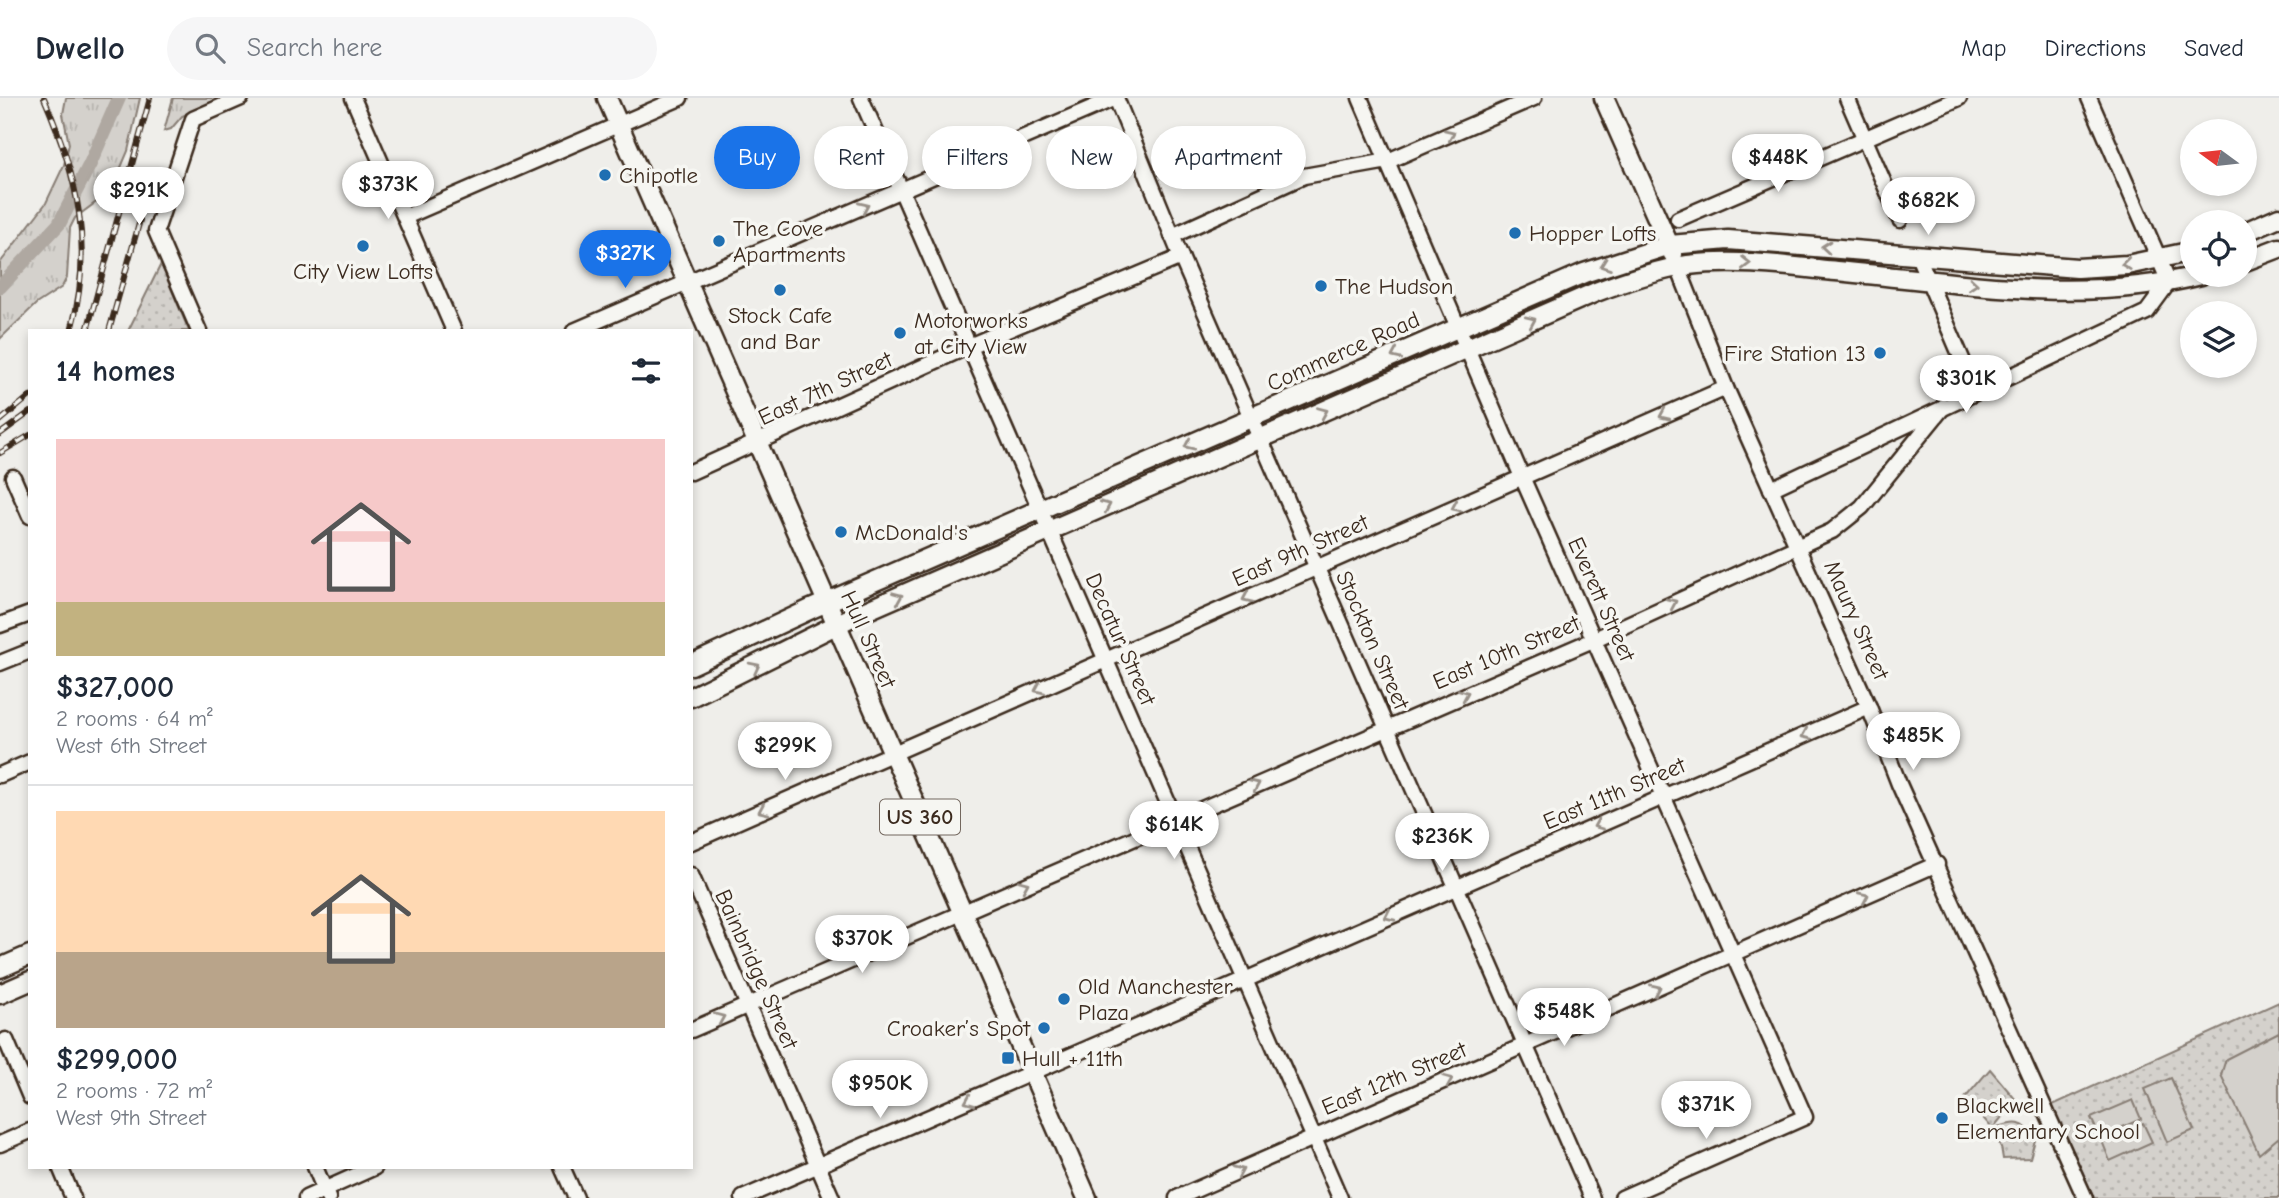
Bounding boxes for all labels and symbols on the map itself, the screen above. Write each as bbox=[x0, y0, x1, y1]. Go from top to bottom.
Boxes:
north arrow bbox=[2180, 119, 2258, 196]
one-way arrow bbox=[1443, 128, 1456, 142]
pin: $448K bbox=[1729, 134, 1827, 194]
pin: $373K bbox=[339, 162, 437, 221]
place label: Chipotle bbox=[619, 162, 698, 189]
pin: $291K bbox=[90, 167, 188, 227]
marker: Chipotle bbox=[597, 167, 613, 183]
pin: $682K bbox=[1879, 178, 1977, 237]
one-way arrow bbox=[857, 201, 869, 215]
place label: The Cove Apartments bbox=[733, 215, 846, 268]
place label: Hopper Lofts bbox=[1529, 220, 1656, 247]
marker: Hopper Lofts bbox=[1507, 225, 1523, 241]
pin: $327K bbox=[576, 230, 674, 290]
marker: The Cove Apartments bbox=[711, 233, 727, 249]
marker: City View Lofts bbox=[355, 238, 371, 254]
one-way arrow bbox=[1820, 240, 1831, 255]
one-way arrow bbox=[1741, 256, 1752, 271]
one-way arrow bbox=[1599, 257, 1611, 271]
one-way arrow bbox=[2120, 257, 2132, 272]
place label: City View Lofts bbox=[293, 258, 433, 285]
place label: The Hudson bbox=[1335, 273, 1454, 300]
one-way arrow bbox=[1968, 276, 1979, 291]
marker: The Hudson bbox=[1313, 278, 1329, 294]
marker: Stock Cafe and Bar bbox=[772, 282, 788, 298]
place label: Stock Cafe and Bar bbox=[728, 302, 832, 355]
street label: Commerce Road bbox=[1263, 306, 1424, 397]
place label: Motorworks at City View bbox=[914, 307, 1028, 360]
one-way arrow bbox=[1524, 315, 1536, 329]
marker: Motorworks at City View bbox=[892, 325, 908, 341]
place label: Fire Station 13 bbox=[1724, 340, 1866, 367]
street label: East 7th Street bbox=[754, 345, 898, 431]
marker: Fire Station 13 bbox=[1872, 345, 1888, 361]
one-way arrow bbox=[1391, 347, 1403, 361]
pin: $301K bbox=[1917, 356, 2015, 415]
one-way arrow bbox=[1315, 406, 1328, 420]
one-way arrow bbox=[1659, 407, 1671, 421]
one-way arrow bbox=[1183, 437, 1196, 451]
one-way arrow bbox=[1450, 499, 1463, 513]
one-way arrow bbox=[1099, 500, 1112, 514]
street label: East 9th Street bbox=[1228, 508, 1374, 592]
place label: McDonald's bbox=[855, 519, 968, 546]
marker: McDonald's bbox=[833, 524, 849, 540]
street label: Everett Street bbox=[1562, 533, 1642, 667]
street label: Maury Street bbox=[1818, 556, 1895, 685]
street label: Stockton Street bbox=[1330, 567, 1416, 715]
street label: Decatur Street bbox=[1079, 569, 1162, 711]
street label: Hull Street bbox=[835, 586, 903, 693]
one-way arrow bbox=[1242, 590, 1254, 604]
one-way arrow bbox=[891, 591, 903, 605]
one-way arrow bbox=[1665, 598, 1678, 612]
street label: East 10th Street bbox=[1429, 609, 1585, 696]
one-way arrow bbox=[748, 661, 760, 675]
one-way arrow bbox=[1033, 681, 1046, 695]
one-way arrow bbox=[1457, 689, 1469, 703]
pin: $485K bbox=[1864, 712, 1962, 772]
pin: $299K bbox=[736, 722, 834, 782]
one-way arrow bbox=[1801, 727, 1814, 741]
street label: East 11th Street bbox=[1539, 751, 1691, 836]
one-way arrow bbox=[1248, 779, 1261, 793]
road number: US 360 bbox=[880, 800, 960, 834]
one-way arrow bbox=[757, 802, 769, 816]
pin: $614K bbox=[1125, 802, 1223, 861]
pin: $236K bbox=[1393, 814, 1491, 873]
one-way arrow bbox=[1592, 817, 1605, 831]
one-way arrow bbox=[1017, 879, 1029, 893]
street label: Bainbridge Street bbox=[709, 885, 804, 1055]
one-way arrow bbox=[1857, 891, 1869, 905]
one-way arrow bbox=[1384, 908, 1396, 922]
pin: $370K bbox=[813, 916, 911, 975]
place label: Old Manchester Plaza bbox=[1078, 973, 1233, 1026]
one-way arrow bbox=[1649, 983, 1661, 997]
pin: $548K bbox=[1515, 988, 1613, 1048]
marker: Old Manchester Plaza bbox=[1056, 991, 1072, 1007]
one-way arrow bbox=[713, 1012, 725, 1026]
place label: Croaker’s Spot bbox=[887, 1015, 1031, 1042]
marker: Croaker’s Spot bbox=[1036, 1020, 1052, 1036]
street label: East 12th Street bbox=[1318, 1035, 1472, 1121]
place label: Hull + 11th bbox=[1022, 1045, 1123, 1072]
marker: Hull + 11th bbox=[1000, 1050, 1016, 1066]
pin: $950K bbox=[831, 1060, 929, 1120]
one-way arrow bbox=[1440, 1074, 1453, 1088]
pin: $371K bbox=[1657, 1082, 1755, 1141]
place label: Blackwell Elementary School bbox=[1956, 1092, 2140, 1145]
one-way arrow bbox=[964, 1093, 976, 1107]
marker: Blackwell Elementary School bbox=[1934, 1110, 1950, 1126]
one-way arrow bbox=[1232, 1165, 1244, 1179]

